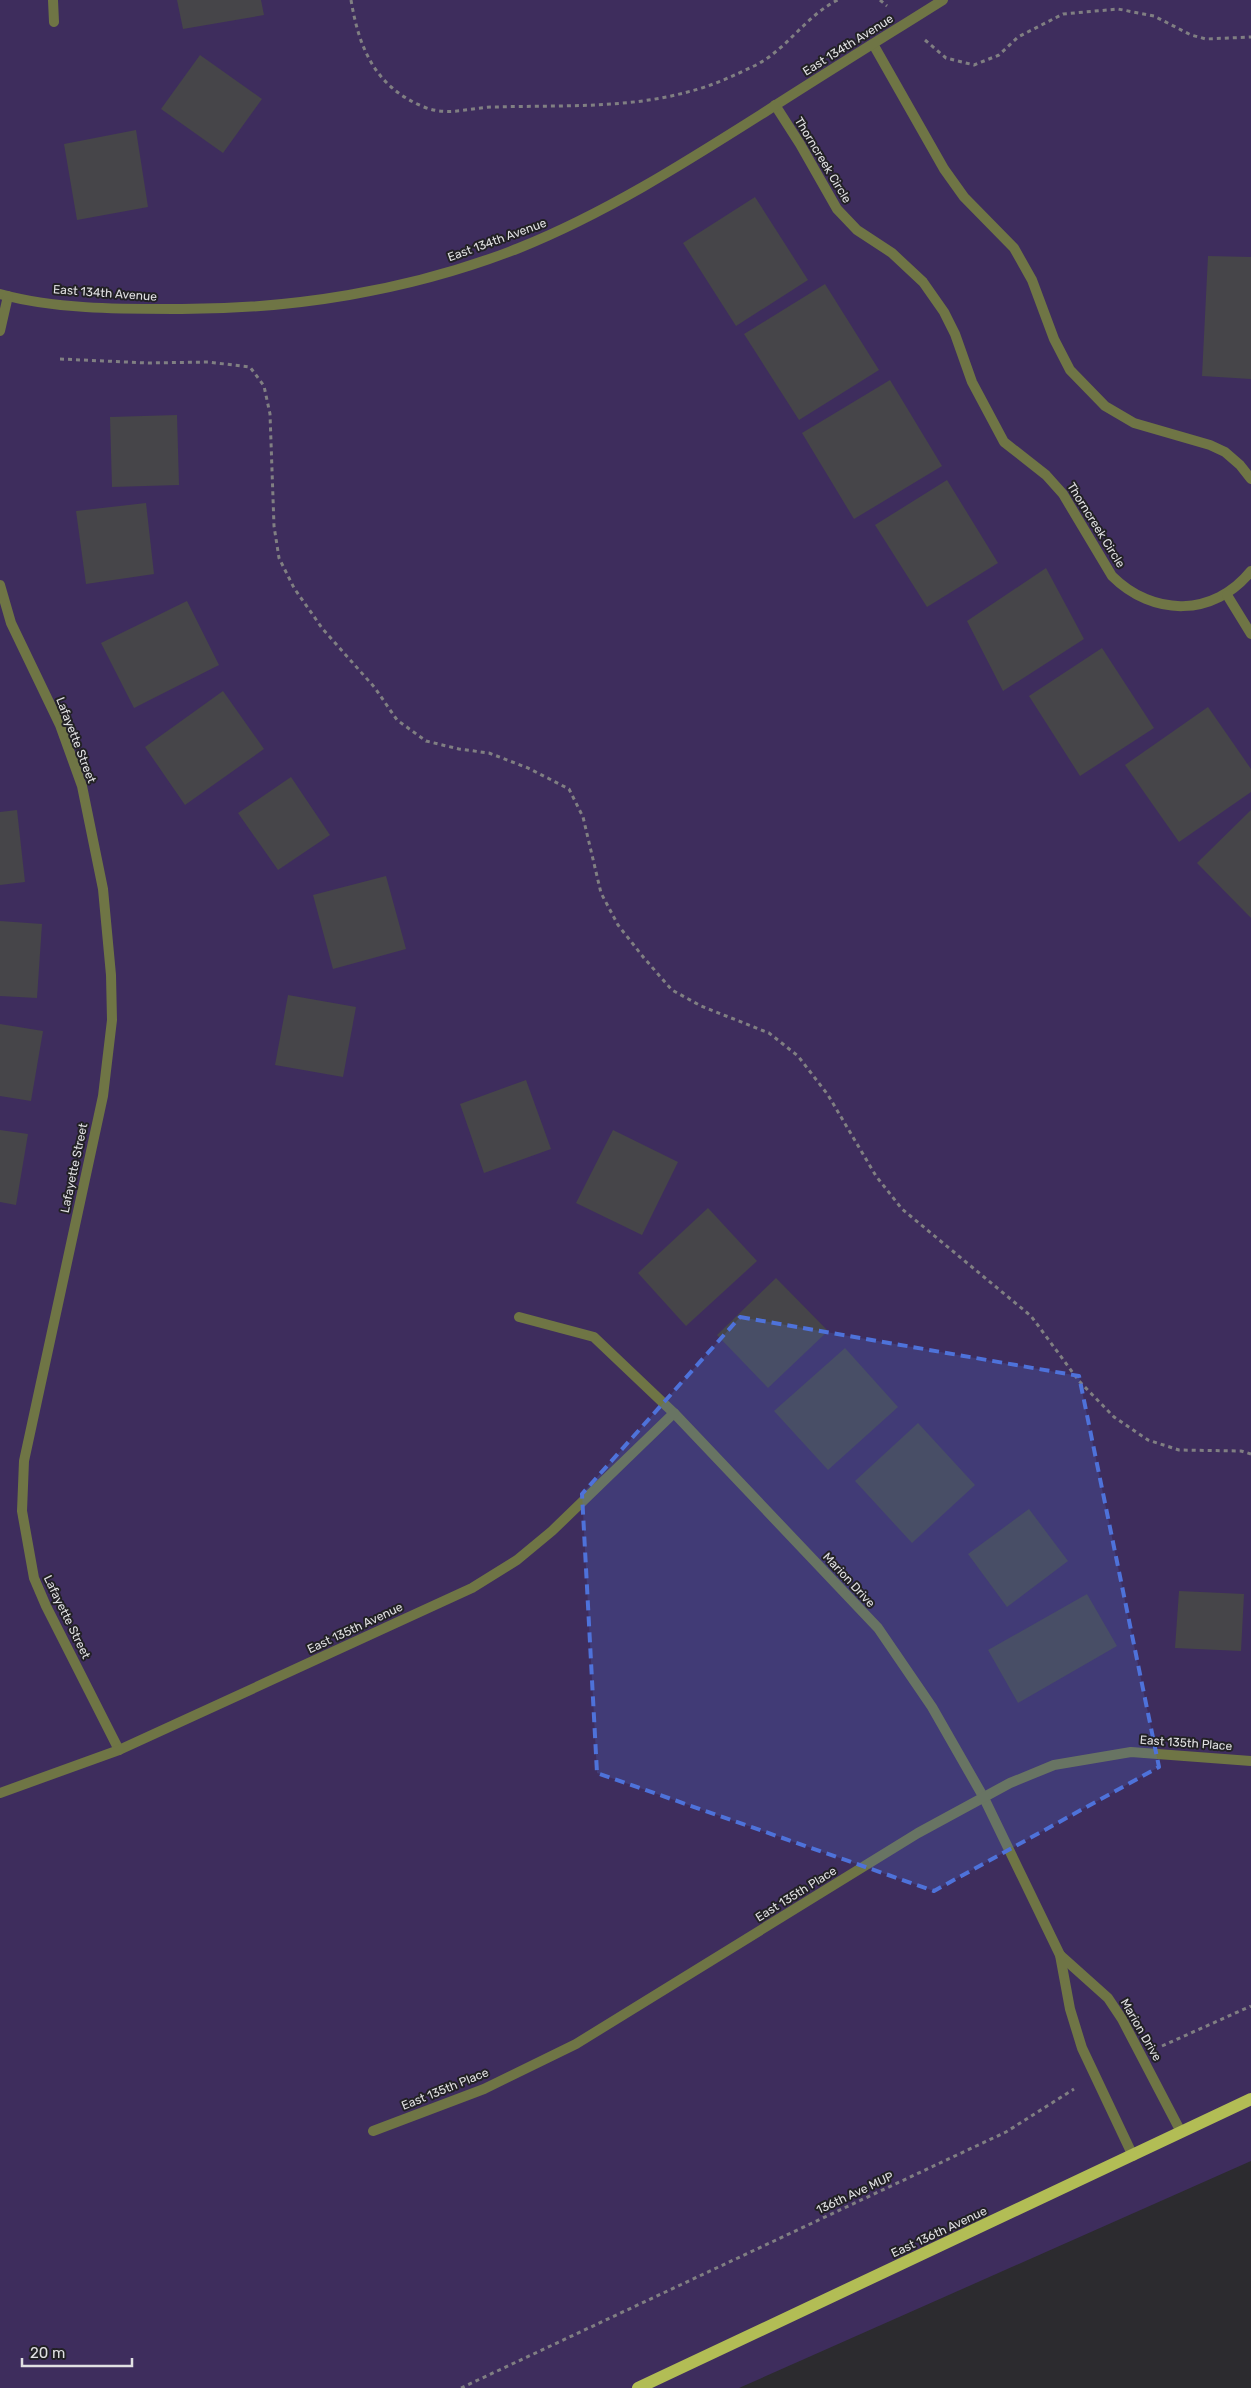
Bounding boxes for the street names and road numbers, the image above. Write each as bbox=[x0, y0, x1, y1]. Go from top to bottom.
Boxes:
street label: East 134th Avenue bbox=[800, 11, 896, 79]
street label: Thorncreek Circle bbox=[792, 114, 854, 206]
street label: East 134th Avenue bbox=[446, 216, 549, 264]
street label: East 134th Avenue bbox=[53, 282, 158, 304]
street label: Thorncreek Circle bbox=[1064, 480, 1128, 570]
street label: Lafayette Street bbox=[53, 695, 99, 785]
street label: Lafayette Street bbox=[58, 1122, 90, 1214]
street label: Marion Drive bbox=[820, 1550, 878, 1610]
street label: Lafayette Street bbox=[41, 1573, 93, 1661]
street label: East 135th Avenue bbox=[305, 1600, 405, 1656]
street label: East 135th Place bbox=[1139, 1733, 1233, 1753]
street label: East 135th Place bbox=[753, 1863, 839, 1924]
street label: Marion Drive bbox=[1118, 1996, 1165, 2064]
street label: East 135th Place bbox=[399, 2065, 491, 2113]
street label: 136th Ave MUP bbox=[814, 2169, 896, 2217]
street label: East 136th Avenue bbox=[889, 2204, 989, 2260]

